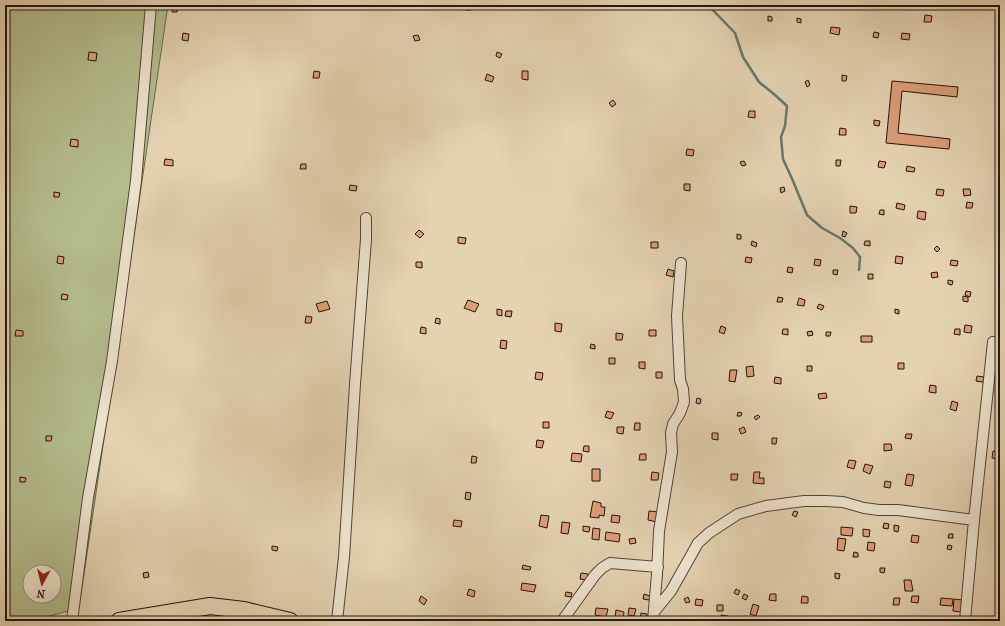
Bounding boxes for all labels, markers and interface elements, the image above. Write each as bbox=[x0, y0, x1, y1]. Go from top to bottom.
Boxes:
north arrow bbox=[22, 564, 62, 604]
text: N bbox=[35, 586, 46, 600]

